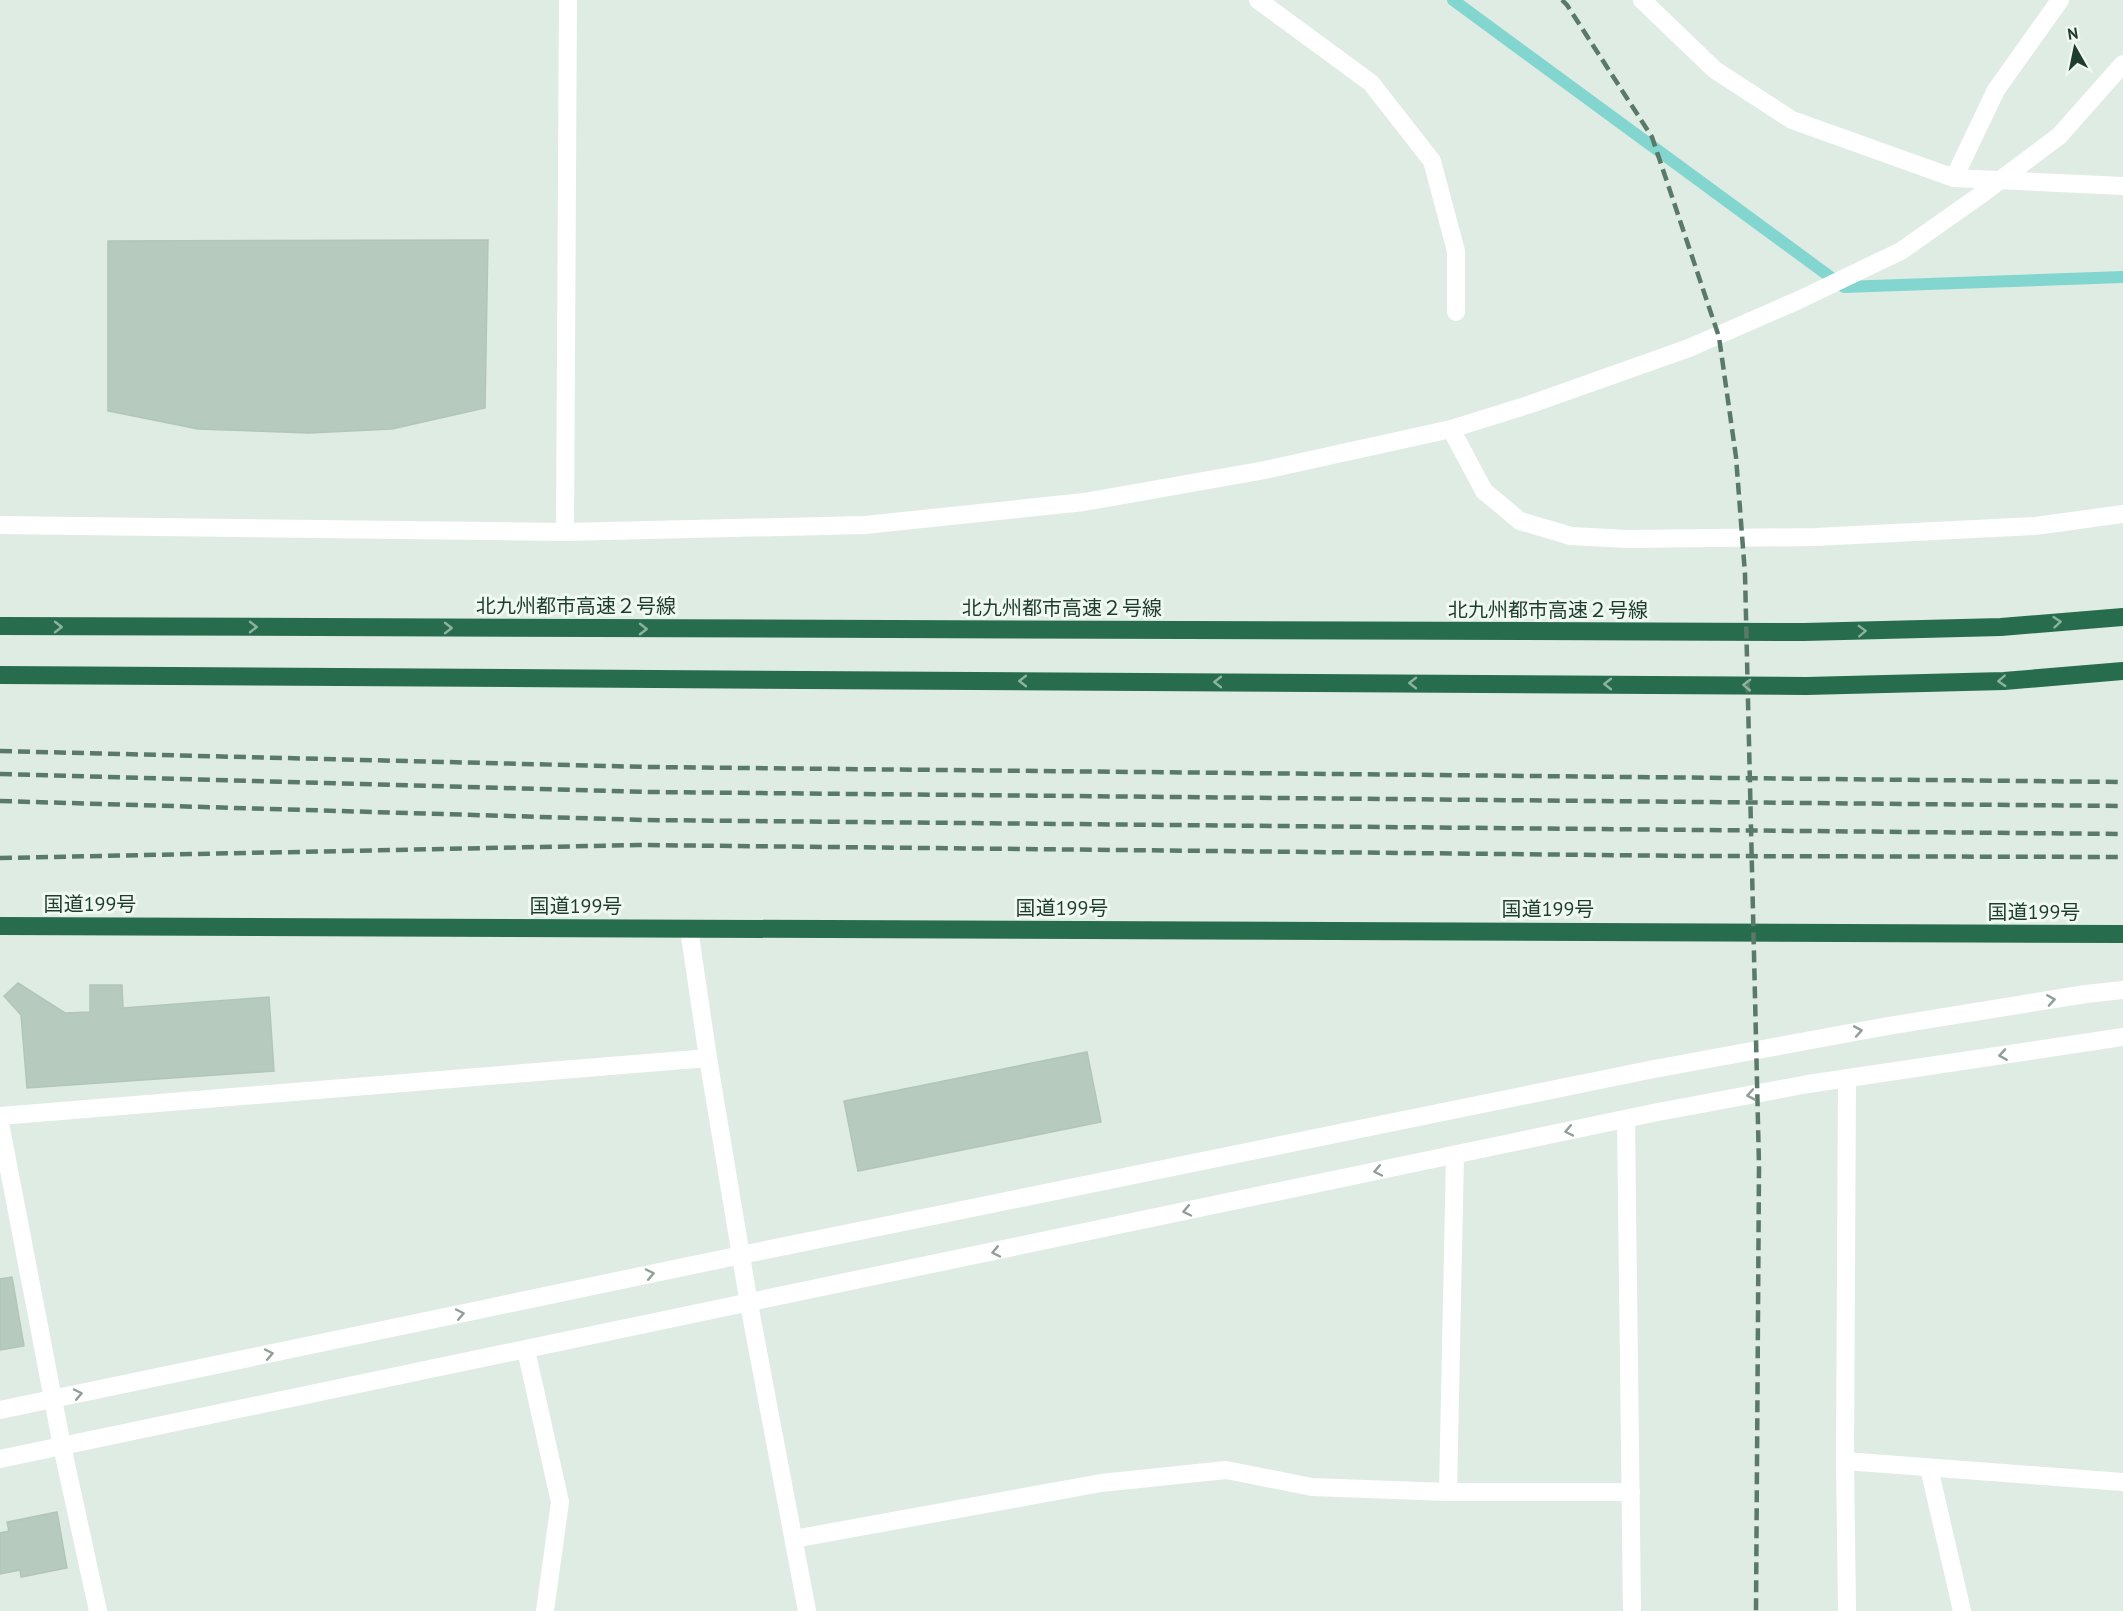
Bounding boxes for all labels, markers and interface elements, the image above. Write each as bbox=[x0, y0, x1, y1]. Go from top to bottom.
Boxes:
north arrow bbox=[2045, 18, 2105, 78]
text: N bbox=[2066, 22, 2079, 44]
street label: 北九州都市高速２号線 bbox=[476, 593, 676, 619]
street label: 北九州都市高速２号線 bbox=[962, 595, 1162, 621]
street label: 北九州都市高速２号線 bbox=[1448, 597, 1648, 623]
one-way arrow bbox=[2052, 616, 2062, 629]
one-way arrow bbox=[54, 621, 63, 633]
one-way arrow bbox=[249, 621, 258, 633]
one-way arrow bbox=[444, 622, 453, 634]
one-way arrow bbox=[639, 623, 648, 635]
one-way arrow bbox=[1858, 624, 1867, 637]
one-way arrow bbox=[1997, 674, 2006, 687]
one-way arrow bbox=[1018, 675, 1027, 687]
one-way arrow bbox=[1213, 676, 1222, 688]
one-way arrow bbox=[1408, 677, 1417, 689]
one-way arrow bbox=[1603, 678, 1612, 690]
one-way arrow bbox=[1743, 679, 1752, 691]
street label: 国道199号 bbox=[44, 891, 136, 917]
street label: 国道199号 bbox=[530, 893, 622, 919]
street label: 国道199号 bbox=[1016, 895, 1108, 921]
street label: 国道199号 bbox=[1502, 896, 1594, 922]
street label: 国道199号 bbox=[1988, 899, 2080, 925]
one-way arrow bbox=[2045, 994, 2055, 1007]
one-way arrow bbox=[1853, 1025, 1863, 1038]
one-way arrow bbox=[1998, 1048, 2007, 1060]
one-way arrow bbox=[1746, 1088, 1756, 1101]
one-way arrow bbox=[1564, 1124, 1574, 1137]
one-way arrow bbox=[1373, 1164, 1383, 1177]
one-way arrow bbox=[1182, 1204, 1192, 1217]
one-way arrow bbox=[992, 1244, 1002, 1257]
one-way arrow bbox=[645, 1268, 655, 1281]
one-way arrow bbox=[454, 1308, 464, 1321]
one-way arrow bbox=[263, 1348, 273, 1361]
one-way arrow bbox=[73, 1388, 83, 1401]

